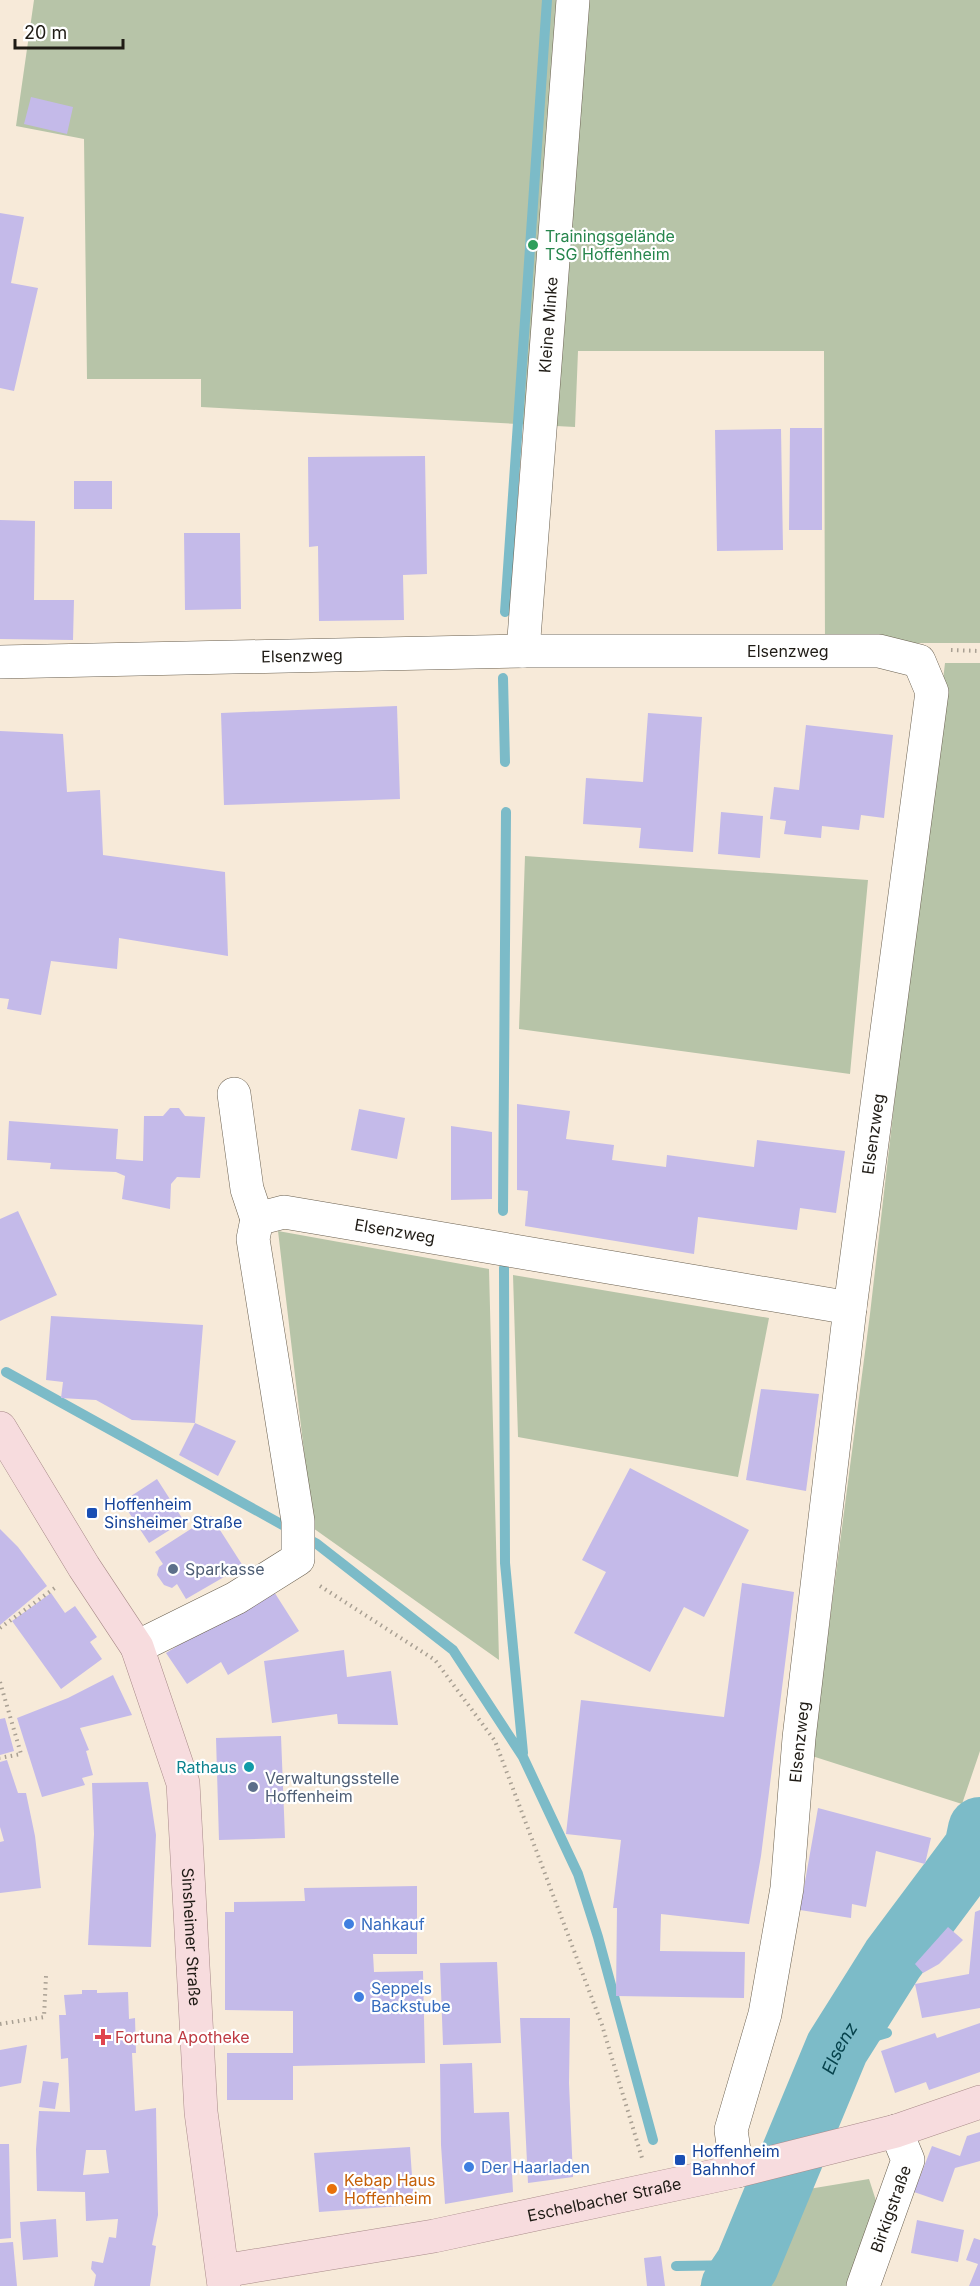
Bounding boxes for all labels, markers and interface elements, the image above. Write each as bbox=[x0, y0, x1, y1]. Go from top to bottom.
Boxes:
scale bar bbox=[15, 12, 123, 50]
text: 20 m bbox=[24, 22, 67, 43]
place label: Trainingsgelände TSG Hoffenheim bbox=[545, 226, 675, 264]
marker: Trainingsgelände TSG Hoffenheim bbox=[526, 238, 540, 252]
street label: Kleine Minke bbox=[534, 276, 562, 374]
street label: Elsenzweg bbox=[747, 641, 829, 661]
street label: Elsenzweg bbox=[261, 645, 343, 667]
street label: Elsenzweg bbox=[857, 1092, 889, 1176]
street label: Elsenzweg bbox=[353, 1214, 437, 1247]
place label: Hoffenheim Sinsheimer Straße bbox=[104, 1494, 242, 1532]
marker: Hoffenheim Sinsheimer Straße bbox=[85, 1506, 99, 1520]
place label: Sparkasse bbox=[185, 1559, 264, 1579]
marker: Sparkasse bbox=[166, 1562, 180, 1576]
street label: Elsenzweg bbox=[785, 1700, 813, 1784]
place label: Rathaus bbox=[176, 1757, 237, 1777]
marker: Rathaus bbox=[242, 1760, 256, 1774]
place label: Verwaltungsstelle Hoffenheim bbox=[265, 1768, 399, 1806]
marker: Verwaltungsstelle Hoffenheim bbox=[246, 1780, 260, 1794]
street label: Sinsheimer Straße bbox=[178, 1867, 205, 2006]
place label: Nahkauf bbox=[361, 1914, 425, 1934]
marker: Nahkauf bbox=[342, 1917, 356, 1931]
place label: Seppels Backstube bbox=[371, 1978, 451, 2016]
marker: Seppels Backstube bbox=[352, 1990, 366, 2004]
water label: Elsenz bbox=[817, 2018, 861, 2077]
place label: Fortuna Apotheke bbox=[115, 2027, 250, 2047]
marker: Fortuna Apotheke bbox=[96, 2030, 110, 2044]
place label: Hoffenheim Bahnhof bbox=[692, 2141, 780, 2179]
marker: Hoffenheim Bahnhof bbox=[673, 2153, 687, 2167]
place label: Der Haarladen bbox=[481, 2157, 590, 2177]
marker: Der Haarladen bbox=[462, 2160, 476, 2174]
street label: Birkigstraße bbox=[866, 2163, 915, 2255]
place label: Kebap Haus Hoffenheim bbox=[344, 2170, 435, 2208]
street label: Eschelbacher Straße bbox=[525, 2173, 683, 2226]
marker: Kebap Haus Hoffenheim bbox=[325, 2182, 339, 2196]

